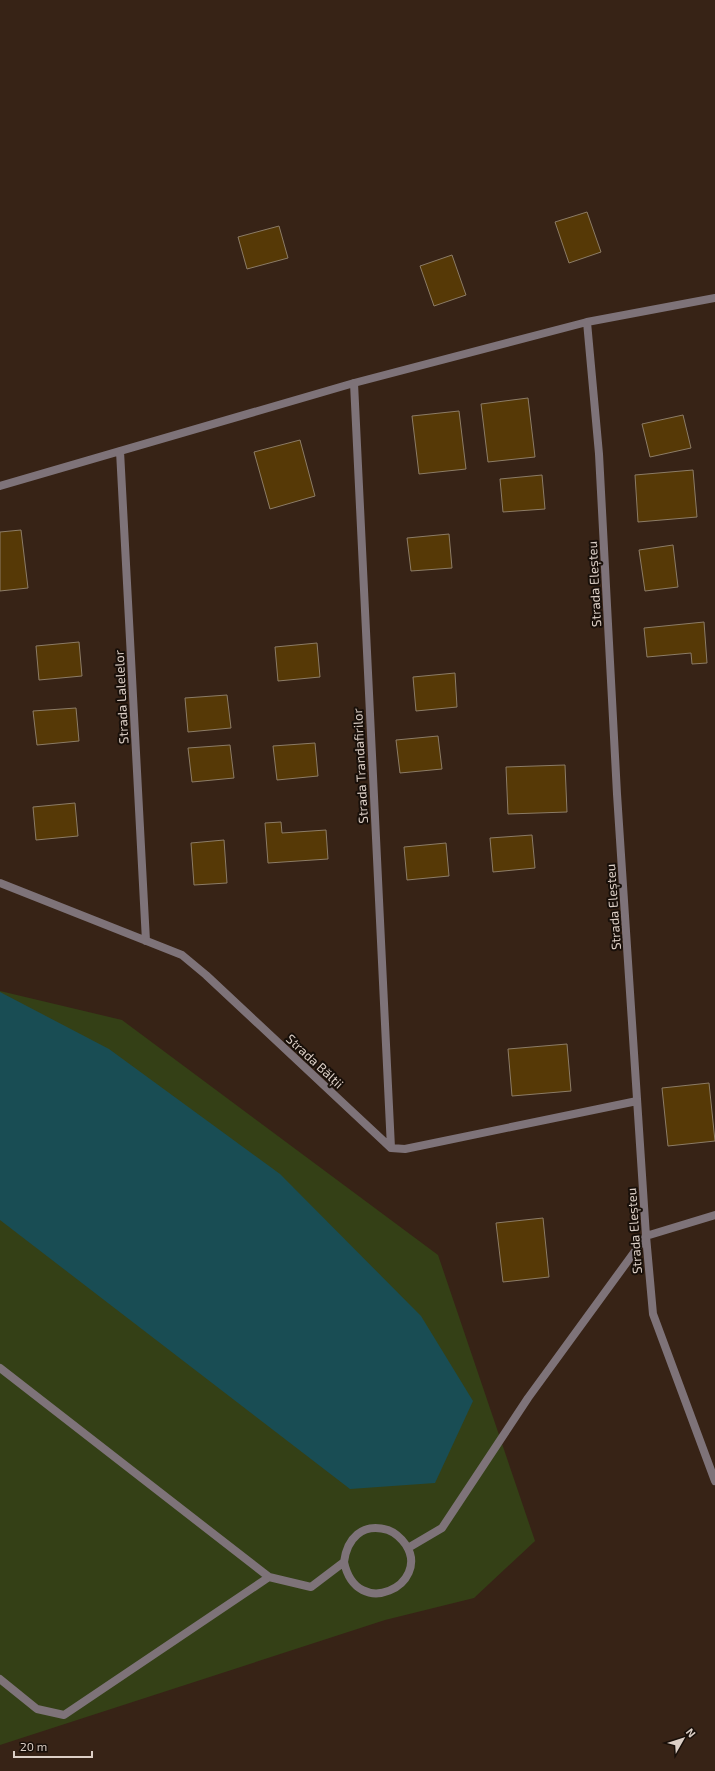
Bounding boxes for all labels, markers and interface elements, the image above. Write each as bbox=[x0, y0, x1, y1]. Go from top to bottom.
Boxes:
street label: Strada Eleșteu bbox=[584, 541, 605, 627]
street label: Strada Lalelelor bbox=[111, 650, 131, 744]
street label: Strada Trandafirilor bbox=[349, 708, 371, 824]
street label: Strada Eleșteu bbox=[602, 863, 625, 950]
street label: Strada Bălții bbox=[282, 1030, 347, 1092]
street label: Strada Eleșteu bbox=[623, 1187, 646, 1274]
north arrow bbox=[663, 1719, 703, 1759]
text: N bbox=[684, 1725, 699, 1740]
scale bar bbox=[14, 1733, 92, 1759]
text: 20 m bbox=[20, 1739, 47, 1753]

